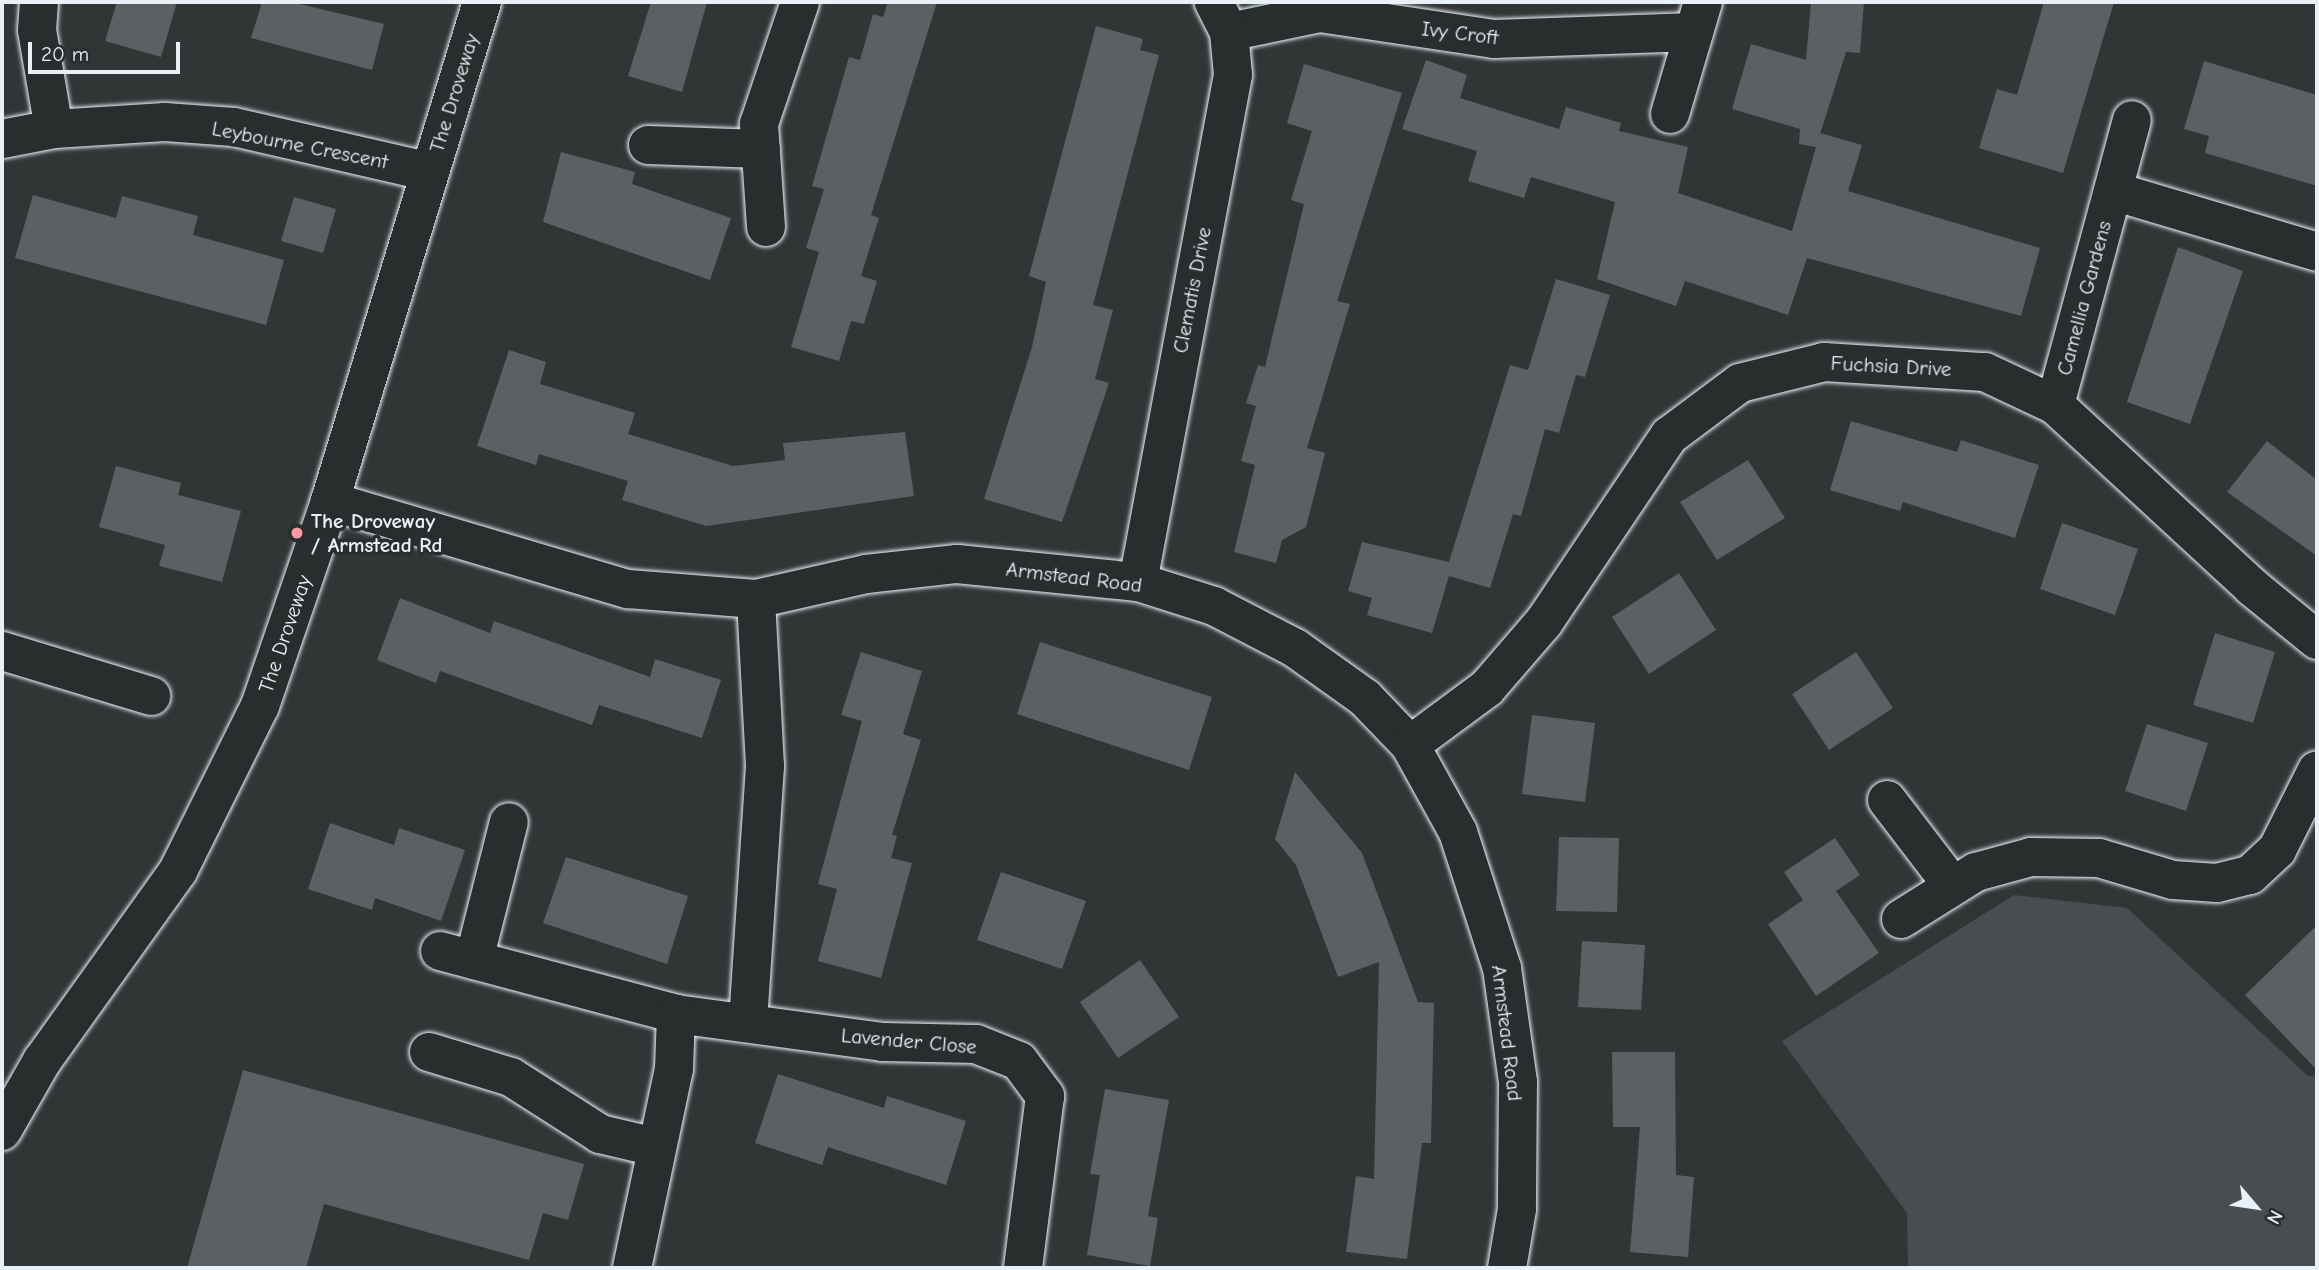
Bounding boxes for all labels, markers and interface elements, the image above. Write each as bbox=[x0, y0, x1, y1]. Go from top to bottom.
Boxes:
street label: Ivy Croft bbox=[1420, 16, 1500, 50]
scale bar bbox=[32, 28, 184, 72]
street label: The Droveway bbox=[424, 30, 484, 156]
text: 20 m bbox=[41, 42, 89, 66]
street label: Leybourne Crescent bbox=[210, 116, 390, 174]
street label: Camellia Gardens bbox=[2051, 218, 2117, 378]
street label: Clematis Drive bbox=[1167, 225, 1217, 355]
street label: Fuchsia Drive bbox=[1830, 350, 1952, 382]
place label: The Droveway / Armstead Rd bbox=[311, 508, 442, 558]
marker: The Droveway / Armstead Rd bbox=[289, 525, 305, 541]
street label: Armstead Road bbox=[1005, 556, 1143, 598]
street label: The Droveway bbox=[253, 572, 317, 696]
street label: Armstead Road bbox=[1486, 964, 1528, 1102]
street label: Lavender Close bbox=[840, 1023, 978, 1059]
north arrow bbox=[2221, 1172, 2291, 1242]
text: N bbox=[2262, 1206, 2287, 1228]

